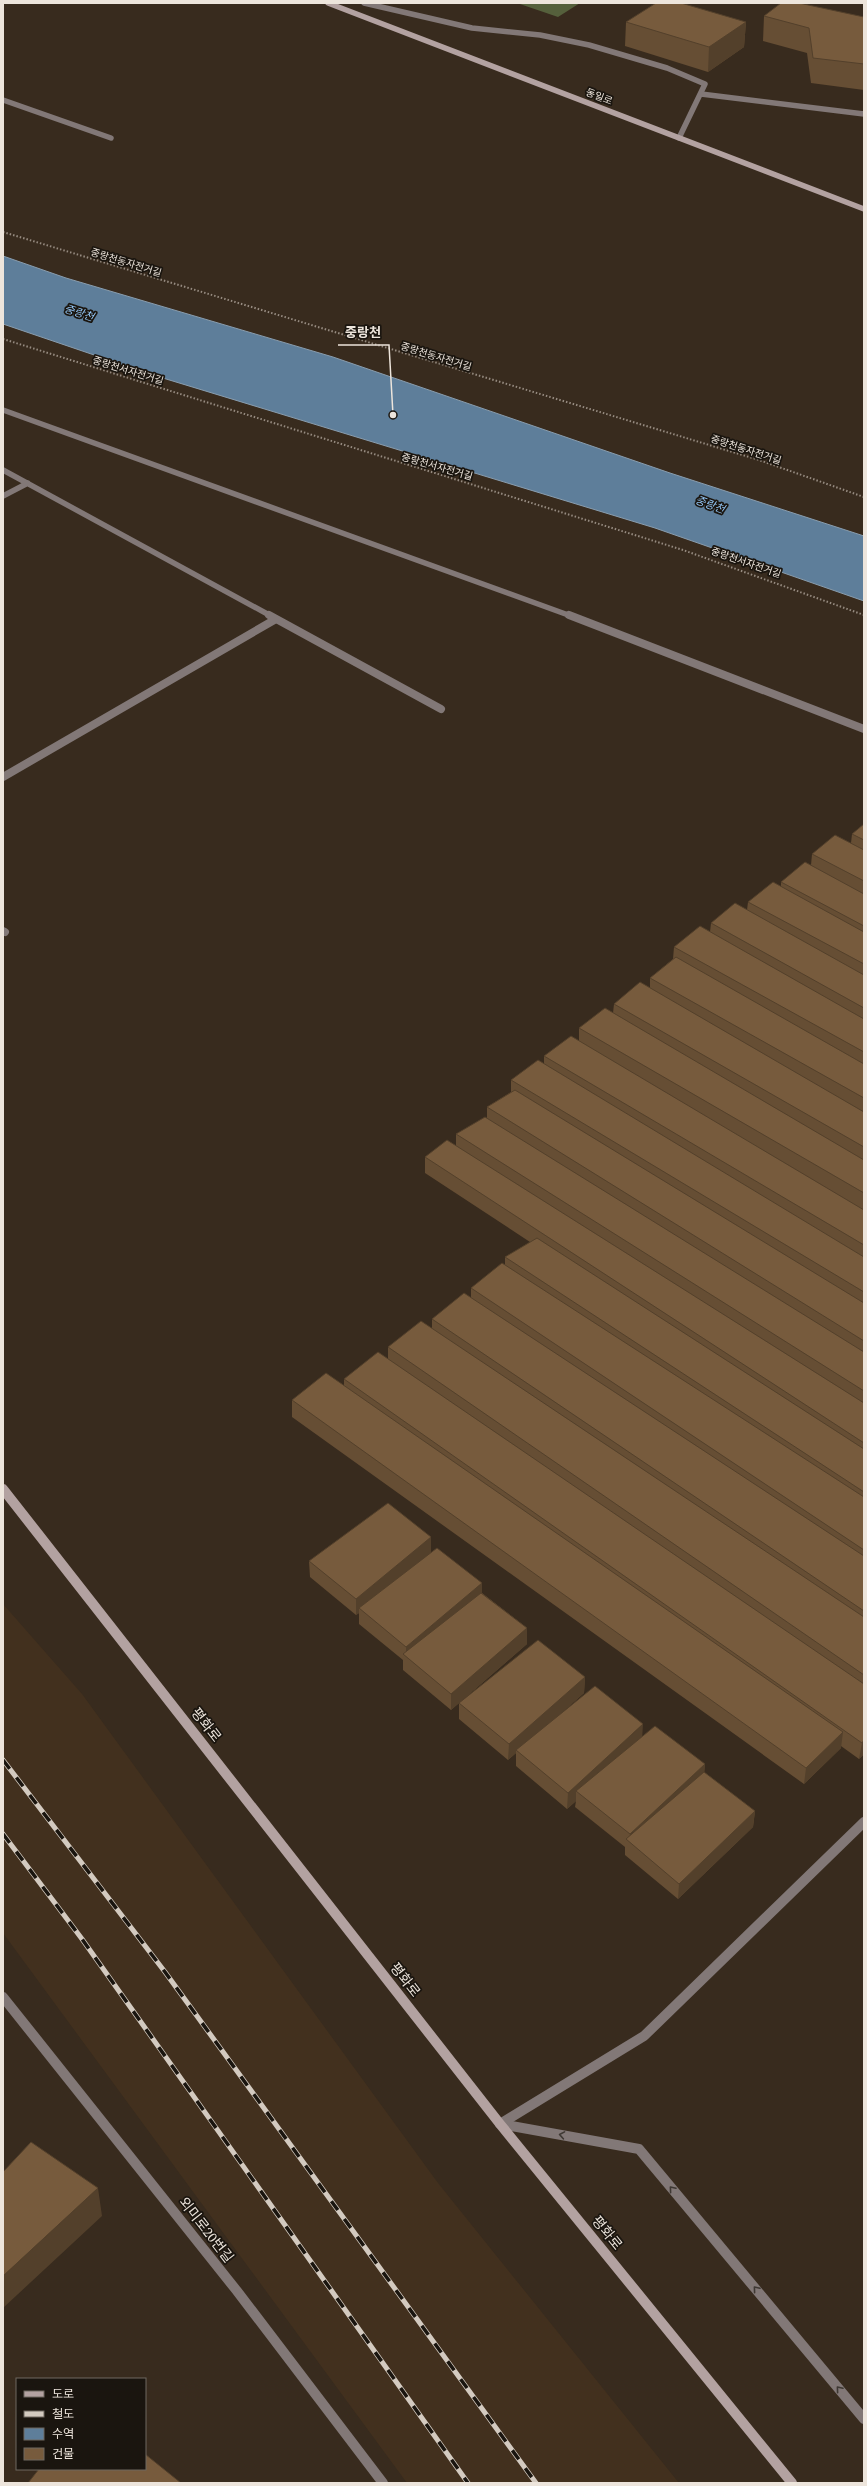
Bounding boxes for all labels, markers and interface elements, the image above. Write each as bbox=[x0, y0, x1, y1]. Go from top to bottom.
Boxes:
street label: 동일로 bbox=[583, 85, 615, 109]
street label: 중랑천동자전거길 bbox=[88, 245, 164, 281]
water label: 중랑천 bbox=[62, 300, 98, 326]
callout: 중랑천 bbox=[338, 320, 389, 345]
text: 중랑천 bbox=[345, 323, 381, 343]
street label: 중랑천동자전거길 bbox=[398, 339, 474, 375]
street label: 중랑천서자전거길 bbox=[90, 353, 166, 389]
street label: 중랑천동자전거길 bbox=[709, 431, 783, 469]
street label: 중랑천서자전거길 bbox=[399, 449, 475, 485]
water label: 중랑천 bbox=[693, 492, 729, 519]
street label: 중랑천서자전거길 bbox=[709, 543, 783, 583]
street label: 평화로 bbox=[186, 1703, 226, 1747]
street label: 평화로 bbox=[385, 1958, 425, 2002]
one-way arrow bbox=[559, 2131, 565, 2140]
one-way arrow bbox=[670, 2187, 677, 2194]
street label: 외미로20번길 bbox=[174, 2193, 238, 2267]
street label: 평화로 bbox=[587, 2211, 627, 2255]
one-way arrow bbox=[753, 2286, 760, 2294]
legend bbox=[16, 2378, 146, 2470]
text: 도로 bbox=[52, 2385, 74, 2404]
one-way arrow bbox=[836, 2386, 843, 2393]
text: 철도 bbox=[52, 2405, 74, 2424]
text: 수역 bbox=[52, 2425, 74, 2444]
text: 건물 bbox=[52, 2445, 74, 2464]

